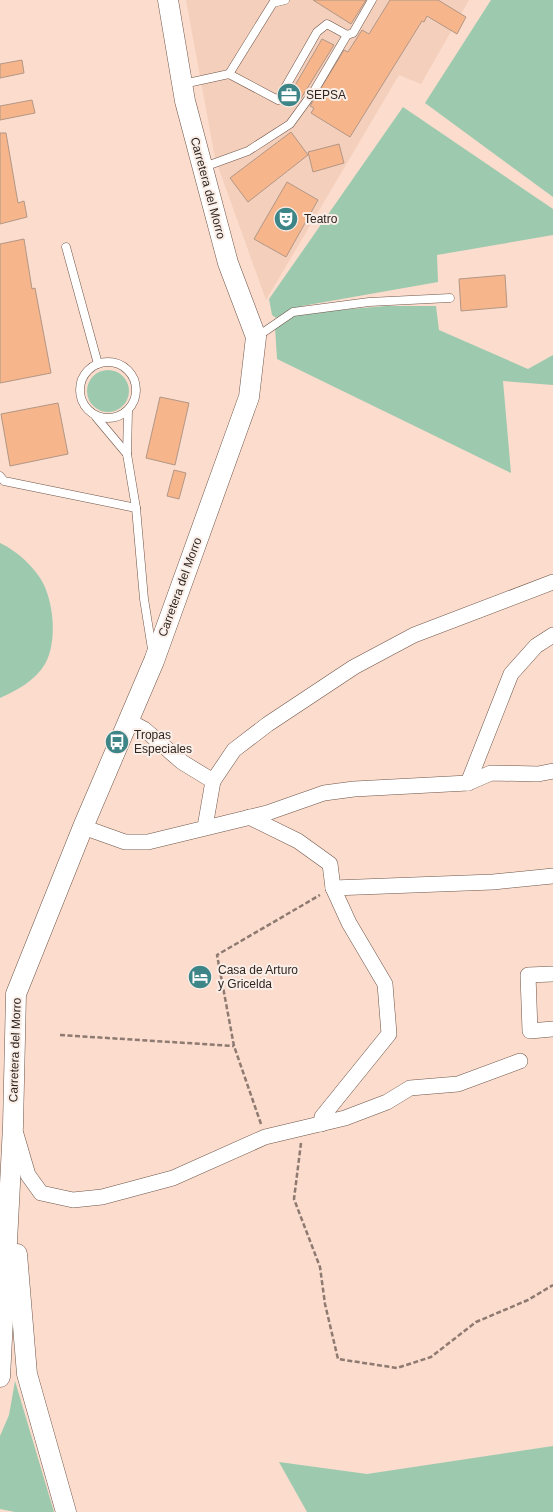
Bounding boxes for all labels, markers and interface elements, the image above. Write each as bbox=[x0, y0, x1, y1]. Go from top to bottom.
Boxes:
office icon: SEPSA bbox=[276, 82, 302, 108]
place label: SEPSA bbox=[306, 88, 346, 102]
street label: Carretera del Morro bbox=[188, 136, 228, 241]
theatre icon: Teatro bbox=[273, 206, 299, 232]
place label: Teatro bbox=[304, 212, 338, 226]
street label: Carretera del Morro bbox=[156, 535, 205, 639]
place label: Tropas Especiales bbox=[134, 728, 192, 756]
bus stop icon: Tropas Especiales bbox=[104, 729, 130, 755]
place label: Casa de Arturo y Gricelda bbox=[218, 963, 298, 991]
hotel icon: Casa de Arturo y Gricelda bbox=[187, 964, 213, 990]
street label: Carretera del Morro bbox=[6, 997, 24, 1103]

